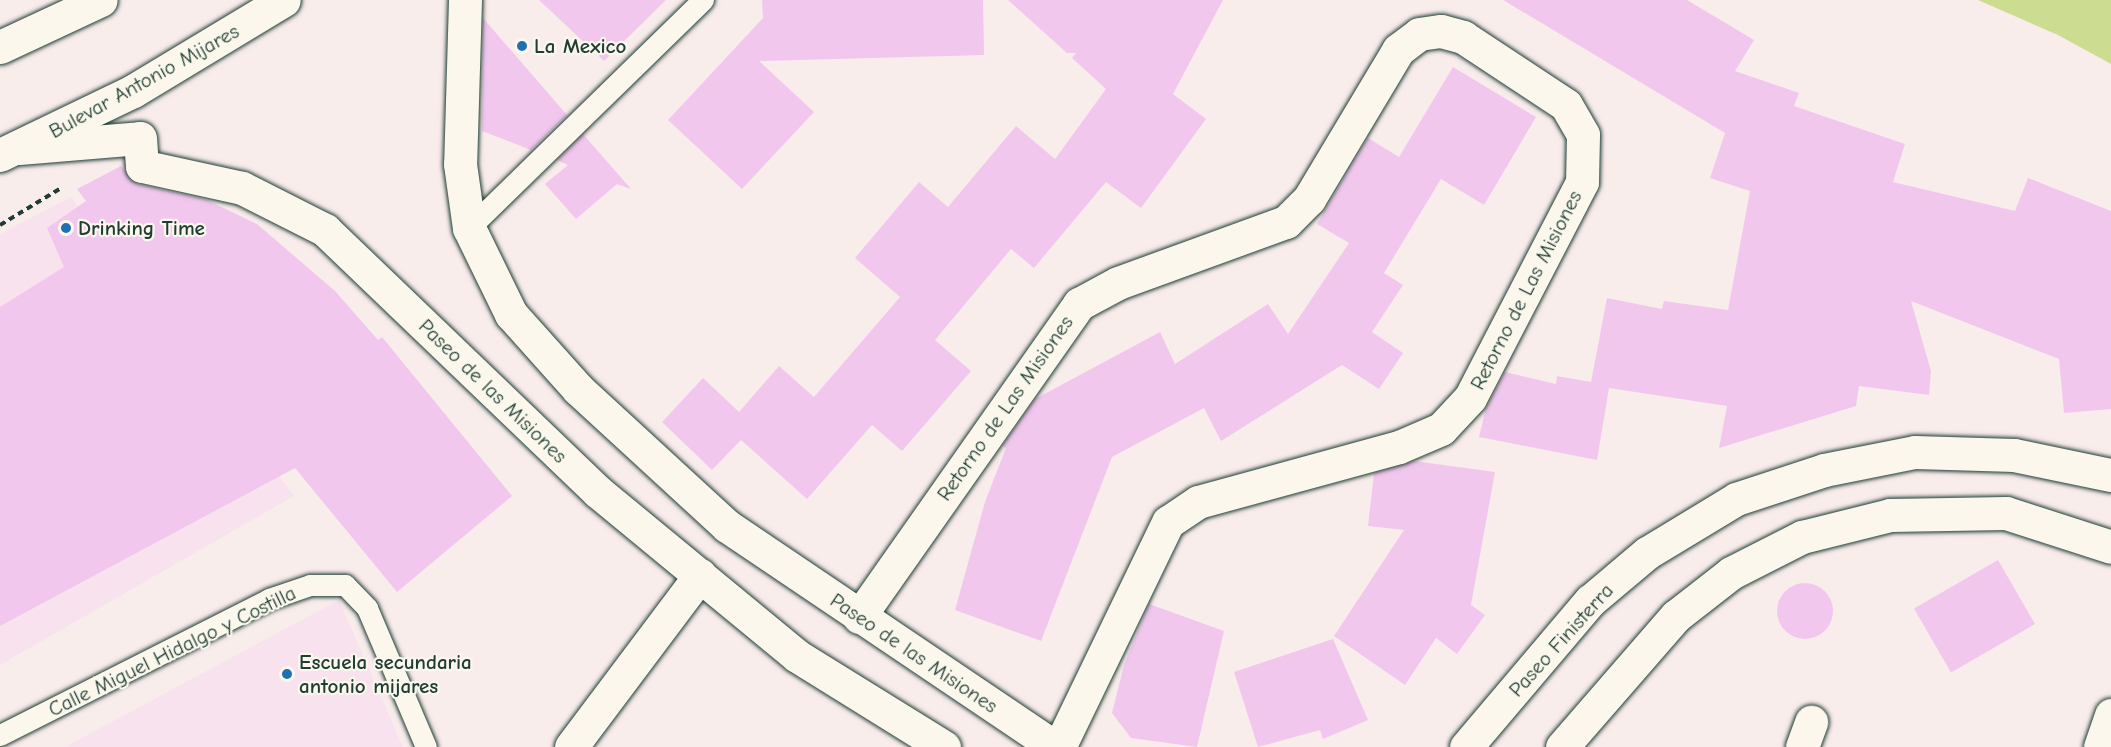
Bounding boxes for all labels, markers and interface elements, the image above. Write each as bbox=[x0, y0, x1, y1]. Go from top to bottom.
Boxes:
street label: Bulevar Antonio Mijares bbox=[44, 18, 244, 144]
place label: La Mexico bbox=[534, 33, 626, 59]
marker: La Mexico bbox=[515, 39, 529, 53]
street label: Retorno de Las Misiones bbox=[1465, 186, 1587, 394]
place label: Drinking Time bbox=[78, 215, 205, 241]
marker: Drinking Time bbox=[59, 221, 73, 235]
street label: Retorno de Las Misiones bbox=[931, 310, 1079, 506]
street label: Paseo de las Misiones bbox=[413, 314, 573, 468]
street label: Paseo Finisterra bbox=[1503, 578, 1619, 702]
street label: Calle Miguel Hidalgo y Costilla bbox=[44, 580, 300, 722]
street label: Paseo de las Misiones bbox=[825, 588, 1003, 718]
place label: Escuela secundaria antonio mijares bbox=[299, 649, 472, 699]
marker: Escuela secundaria antonio mijares bbox=[280, 667, 294, 681]

